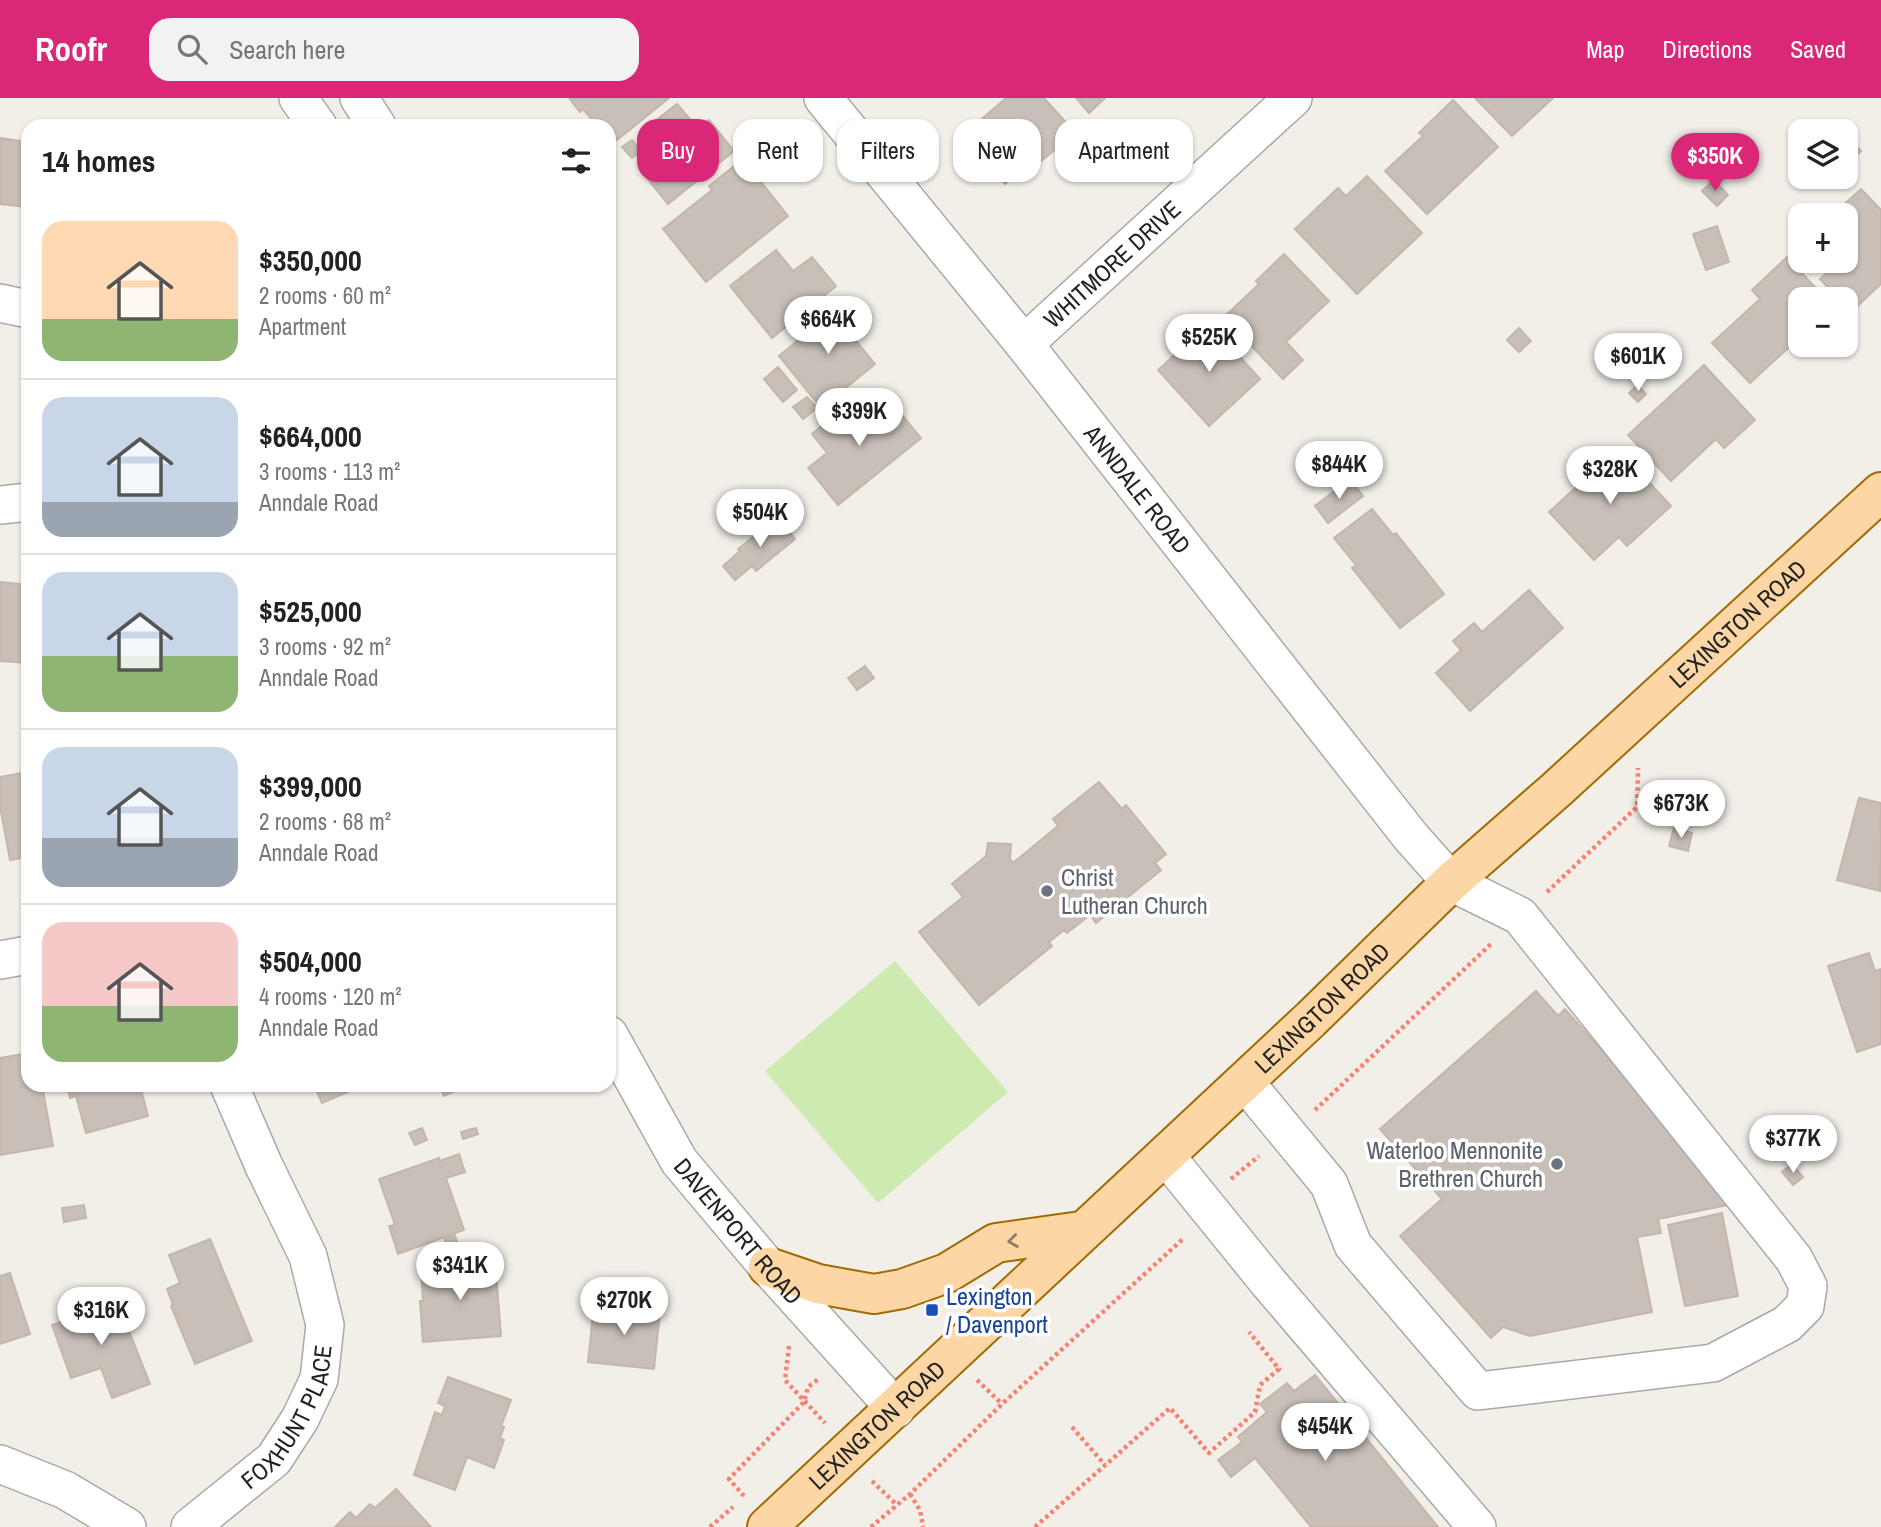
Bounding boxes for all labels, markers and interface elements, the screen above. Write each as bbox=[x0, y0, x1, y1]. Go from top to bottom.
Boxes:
search box bbox=[149, 18, 639, 81]
text: Roofr bbox=[35, 27, 107, 71]
icon: search bbox=[173, 30, 211, 68]
text: Search here bbox=[229, 32, 345, 67]
text: Map bbox=[1586, 33, 1624, 65]
text: Directions bbox=[1662, 33, 1752, 65]
text: Saved bbox=[1790, 33, 1846, 65]
chip: Buy bbox=[637, 119, 719, 182]
chip: Rent bbox=[733, 119, 823, 182]
chip: Filters bbox=[837, 119, 939, 182]
chip: New bbox=[953, 119, 1041, 182]
chip: Apartment bbox=[1055, 119, 1193, 182]
map controls bbox=[1788, 119, 1858, 357]
button: layers bbox=[1788, 119, 1858, 189]
pin: $350K bbox=[1666, 134, 1764, 193]
text: $350K bbox=[1687, 140, 1743, 171]
text: 14 homes bbox=[42, 141, 156, 181]
icon: filters bbox=[557, 142, 595, 180]
street label: WHITMORE DRIVE bbox=[1036, 193, 1187, 335]
button: + bbox=[1788, 203, 1858, 273]
text: $350,000 bbox=[259, 240, 362, 280]
icon: home bbox=[98, 249, 182, 333]
text: 2 rooms · 60 m² bbox=[259, 280, 391, 311]
button: − bbox=[1788, 287, 1858, 357]
pin: $664K bbox=[779, 296, 877, 356]
text: $664K bbox=[800, 303, 856, 334]
text: Apartment bbox=[259, 311, 346, 342]
pin: $525K bbox=[1160, 314, 1258, 374]
text: $525K bbox=[1181, 321, 1237, 352]
pin: $601K bbox=[1589, 334, 1687, 393]
text: $601K bbox=[1610, 340, 1666, 371]
pin: $399K bbox=[810, 388, 908, 448]
text: $399K bbox=[831, 395, 887, 426]
text: $664,000 bbox=[259, 416, 362, 456]
street label: ANNDALE ROAD bbox=[1077, 417, 1198, 560]
icon: home bbox=[98, 425, 182, 509]
pin: $844K bbox=[1290, 442, 1388, 501]
pin: $328K bbox=[1561, 446, 1659, 506]
text: $844K bbox=[1311, 448, 1367, 479]
text: $328K bbox=[1582, 453, 1638, 484]
text: 3 rooms · 113 m² bbox=[259, 456, 400, 487]
text: Anndale Road bbox=[259, 487, 379, 518]
pin: $504K bbox=[711, 490, 809, 549]
text: $504K bbox=[732, 496, 788, 527]
street label: LEXINGTON ROAD bbox=[1662, 552, 1813, 695]
text: $525,000 bbox=[259, 591, 362, 631]
icon: home bbox=[98, 600, 182, 684]
text: 3 rooms · 92 m² bbox=[259, 631, 391, 662]
text: Anndale Road bbox=[259, 662, 379, 693]
text: $399,000 bbox=[259, 766, 362, 806]
icon: home bbox=[98, 775, 182, 859]
pin: $673K bbox=[1632, 780, 1730, 840]
text: $673K bbox=[1653, 787, 1709, 818]
text: 2 rooms · 68 m² bbox=[259, 806, 391, 837]
text: Anndale Road bbox=[259, 837, 379, 868]
place label: Christ Lutheran Church bbox=[1061, 861, 1208, 921]
marker: Christ Lutheran Church bbox=[1039, 883, 1055, 899]
street label: LEXINGTON ROAD bbox=[1247, 935, 1396, 1080]
text: $504,000 bbox=[259, 941, 362, 981]
icon: home bbox=[98, 950, 182, 1034]
text: 4 rooms · 120 m² bbox=[259, 981, 402, 1012]
text: Anndale Road bbox=[259, 1012, 379, 1043]
pin: $377K bbox=[1744, 1116, 1842, 1175]
text: $377K bbox=[1765, 1122, 1821, 1153]
place label: Waterloo Mennonite Brethren Church bbox=[1367, 1134, 1543, 1194]
street label: DAVENPORT ROAD bbox=[667, 1151, 810, 1311]
marker: Waterloo Mennonite Brethren Church bbox=[1549, 1156, 1565, 1172]
one-way arrow bbox=[1008, 1233, 1019, 1248]
pin: $341K bbox=[411, 1242, 509, 1302]
text: $341K bbox=[432, 1249, 488, 1280]
pin: $270K bbox=[575, 1278, 673, 1337]
place label: Lexington / Davenport bbox=[946, 1280, 1048, 1340]
text: $270K bbox=[596, 1284, 652, 1315]
pin: $316K bbox=[52, 1288, 150, 1347]
text: $316K bbox=[73, 1294, 129, 1325]
marker: Lexington / Davenport bbox=[924, 1302, 940, 1318]
street label: FOXHUNT PLACE bbox=[234, 1343, 339, 1496]
street label: LEXINGTON ROAD bbox=[801, 1353, 952, 1496]
pin: $454K bbox=[1276, 1404, 1374, 1463]
text: $454K bbox=[1297, 1410, 1353, 1441]

